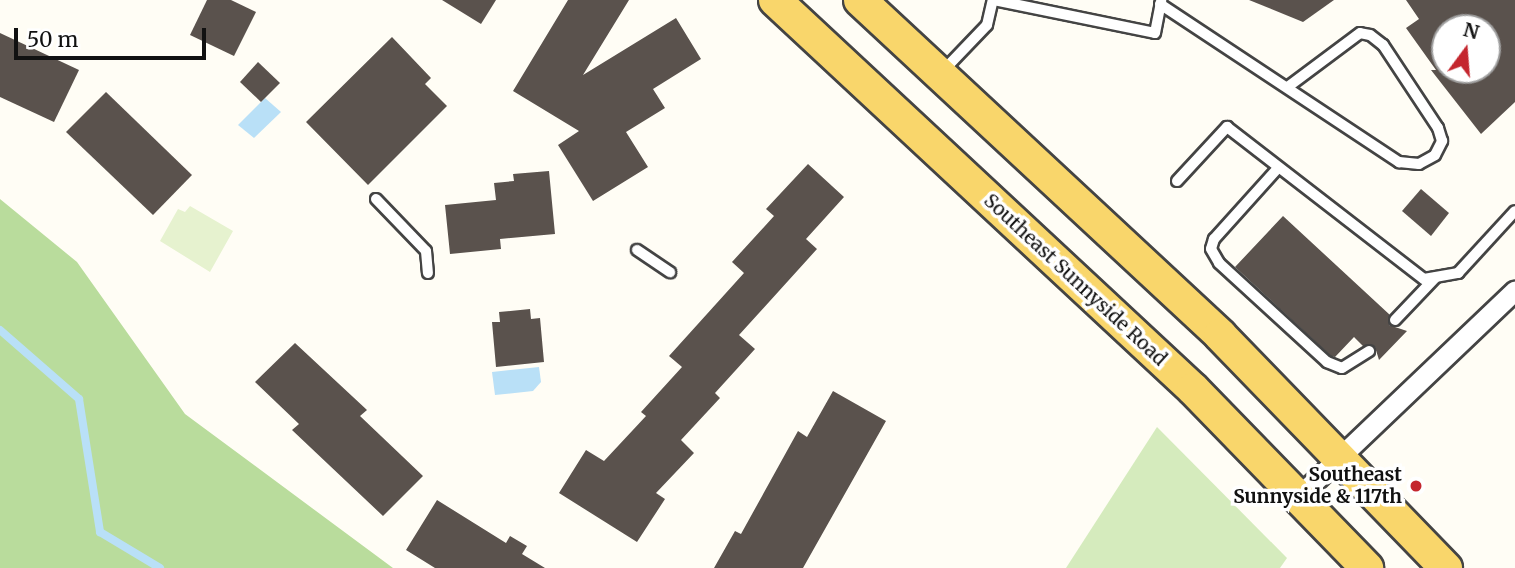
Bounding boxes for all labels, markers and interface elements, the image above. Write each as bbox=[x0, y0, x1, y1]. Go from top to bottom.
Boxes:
scale bar bbox=[18, 14, 210, 58]
north arrow bbox=[1431, 14, 1501, 84]
text: N bbox=[1461, 17, 1482, 44]
text: 50 m bbox=[27, 26, 78, 53]
street label: Southeast Sunnyside Road bbox=[979, 189, 1171, 371]
place label: Southeast Sunnyside & 117th bbox=[1233, 464, 1402, 508]
marker: Southeast Sunnyside & 117th bbox=[1408, 478, 1424, 494]

